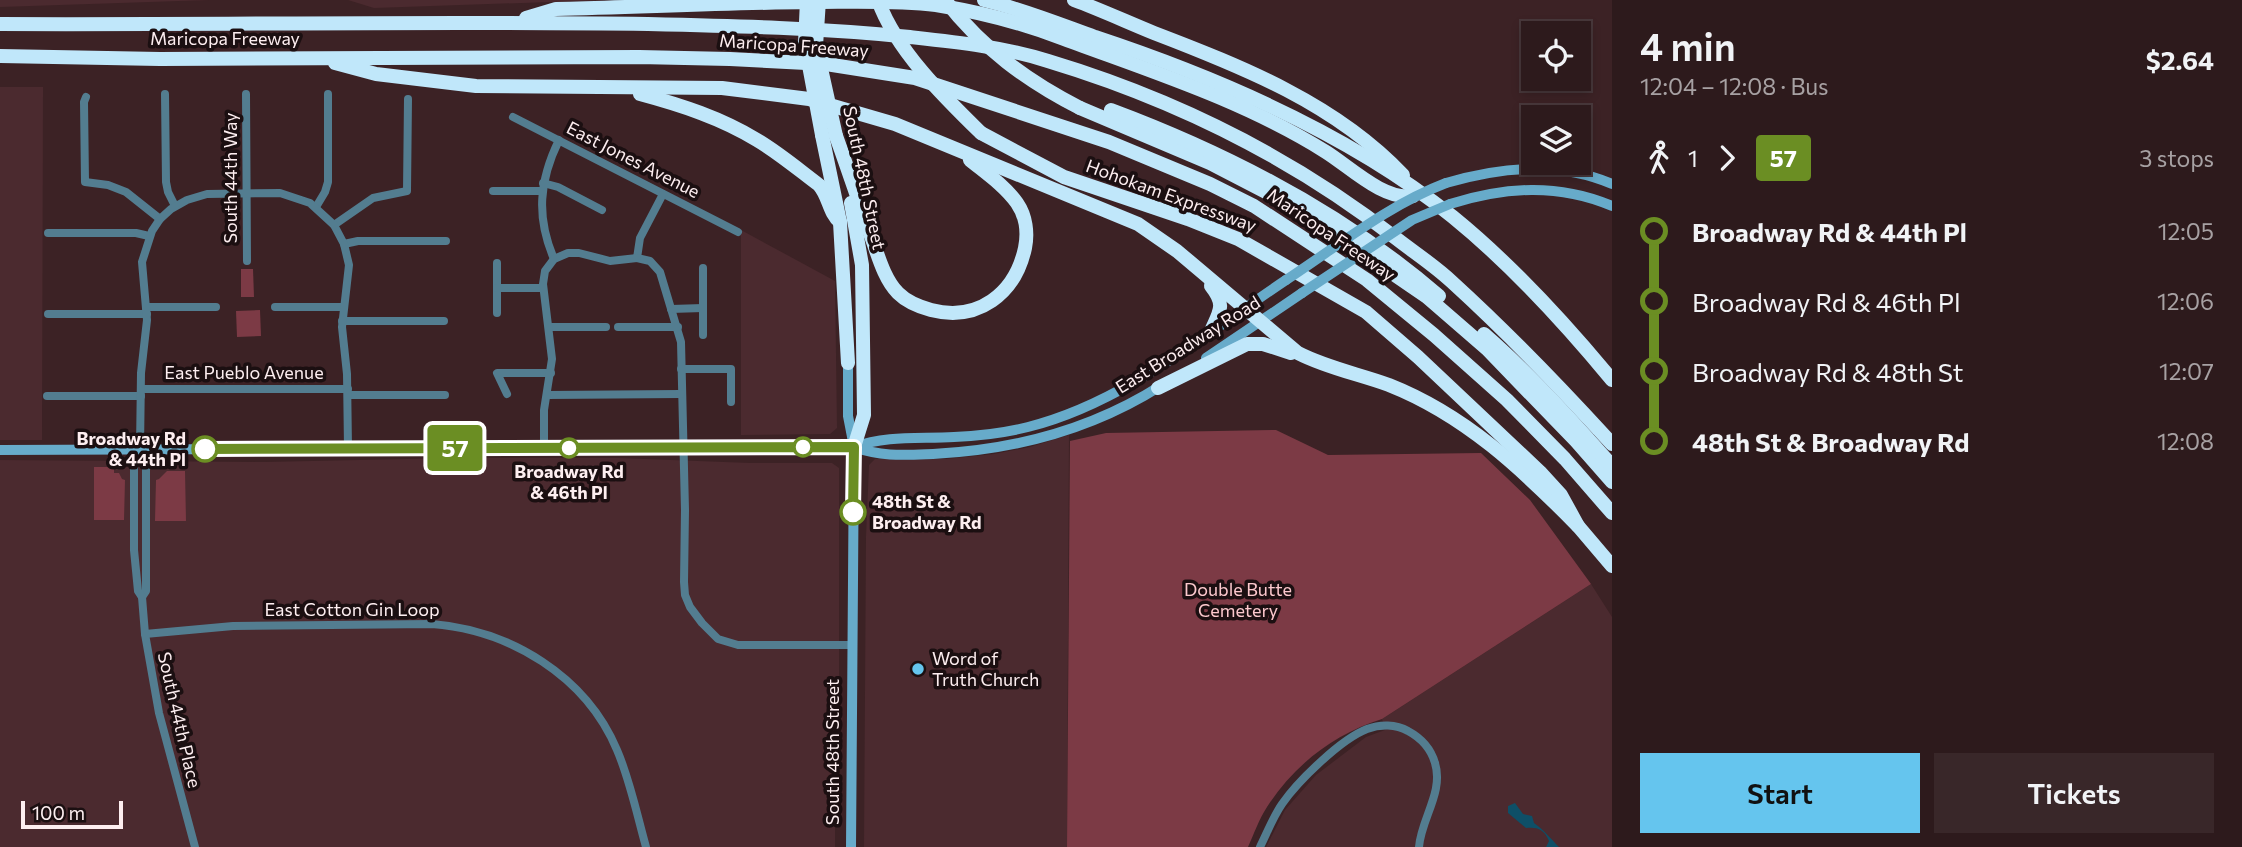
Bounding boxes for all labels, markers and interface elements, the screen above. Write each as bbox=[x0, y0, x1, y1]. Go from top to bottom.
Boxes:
map controls bbox=[1521, 21, 1591, 175]
button: locate bbox=[1521, 21, 1591, 91]
text: 4 min bbox=[1640, 22, 1736, 69]
street label: Maricopa Freeway bbox=[150, 27, 300, 49]
street label: Maricopa Freeway bbox=[719, 29, 870, 61]
text: $2.64 bbox=[2146, 44, 2214, 75]
text: 12:04 – 12:08 · Bus bbox=[1640, 72, 1829, 100]
street label: South 48th Street bbox=[839, 104, 891, 252]
button: layers bbox=[1521, 105, 1591, 175]
street label: South 44th Way bbox=[219, 112, 241, 244]
street label: East Jones Avenue bbox=[563, 116, 704, 202]
icon: walk bbox=[1640, 139, 1678, 177]
icon: forward bbox=[1708, 139, 1746, 177]
text: 57 bbox=[1770, 143, 1797, 172]
text: 1 bbox=[1688, 144, 1698, 172]
text: 3 stops bbox=[2139, 144, 2214, 172]
street label: Hohokam Expressway bbox=[1083, 154, 1260, 236]
street label: Maricopa Freeway bbox=[1263, 183, 1400, 285]
text: Broadway Rd & 44th Pl bbox=[1692, 216, 1967, 247]
text: 12:05 bbox=[2158, 217, 2214, 245]
text: Broadway Rd & 46th Pl bbox=[1692, 286, 1961, 317]
text: 12:06 bbox=[2157, 287, 2214, 315]
street label: East Broadway Road bbox=[1111, 291, 1264, 398]
text: Broadway Rd & 48th St bbox=[1692, 356, 1963, 387]
text: 12:07 bbox=[2159, 357, 2214, 385]
street label: East Pueblo Avenue bbox=[164, 361, 324, 383]
line badge: 57 bbox=[424, 425, 486, 471]
text: 48th St & Broadway Rd bbox=[1692, 426, 1969, 457]
place label: Broadway Rd & 44th Pl bbox=[76, 427, 186, 470]
text: 12:08 bbox=[2157, 427, 2214, 455]
text: 57 bbox=[441, 433, 469, 462]
marker: Broadway Rd & 44th Pl bbox=[192, 436, 218, 462]
unlabelled marker bbox=[793, 437, 813, 457]
marker: Broadway Rd & 46th Pl bbox=[559, 438, 579, 458]
place label: Broadway Rd & 46th Pl bbox=[514, 460, 624, 503]
place label: 48th St & Broadway Rd bbox=[872, 490, 982, 533]
marker: 48th St & Broadway Rd bbox=[840, 499, 866, 525]
park label: Double Butte Cemetery bbox=[1184, 578, 1292, 621]
street label: East Cotton Gin Loop bbox=[264, 598, 440, 620]
place label: Word of Truth Church bbox=[932, 647, 1039, 690]
street label: South 44th Place bbox=[154, 650, 206, 790]
marker: Word of Truth Church bbox=[910, 661, 926, 677]
street label: South 48th Street bbox=[821, 679, 843, 825]
button: Start bbox=[1640, 753, 1920, 833]
button: Tickets bbox=[1934, 753, 2214, 833]
scale bar bbox=[21, 798, 122, 830]
text: 100 m bbox=[32, 801, 85, 824]

